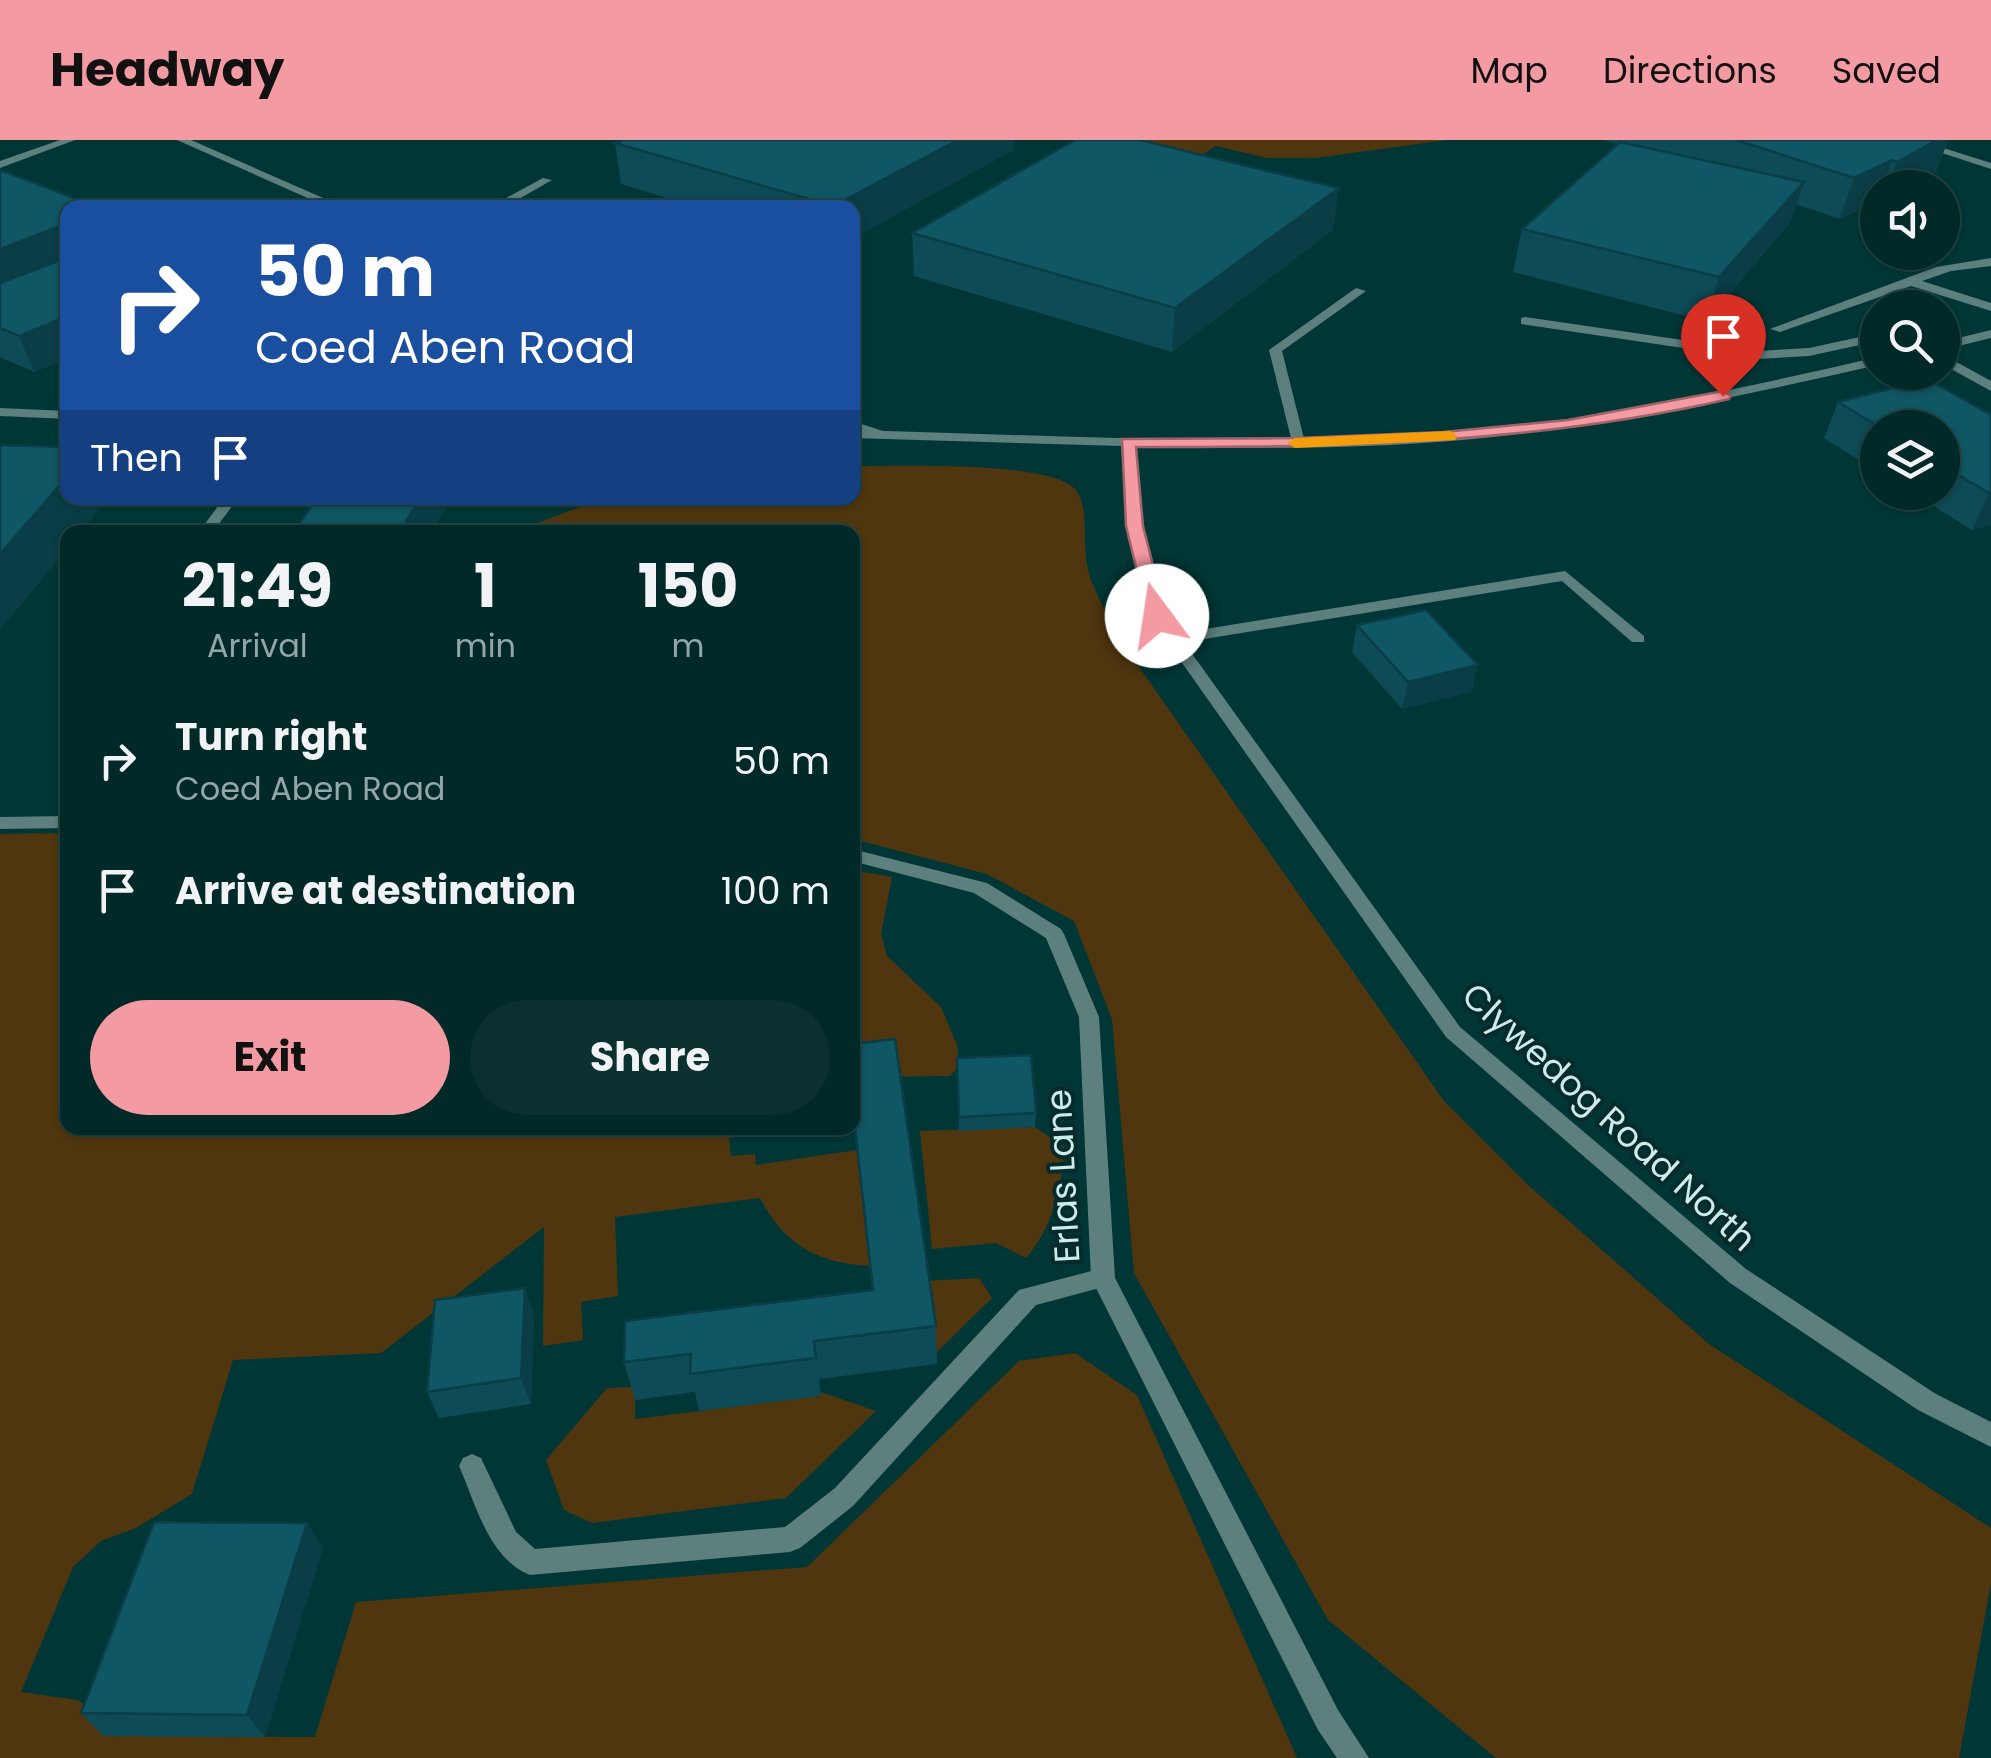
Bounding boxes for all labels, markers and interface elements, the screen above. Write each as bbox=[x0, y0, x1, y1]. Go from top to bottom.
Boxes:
text: Headway bbox=[50, 36, 284, 103]
text: Map bbox=[1471, 46, 1548, 95]
text: Directions bbox=[1603, 46, 1777, 95]
text: Saved bbox=[1832, 46, 1941, 95]
map controls bbox=[1860, 170, 1960, 510]
button: sound bbox=[1860, 170, 1960, 270]
text: 50 m bbox=[255, 222, 435, 321]
icon: right bbox=[90, 240, 220, 370]
button: search bbox=[1860, 290, 1960, 390]
pin bbox=[1681, 294, 1766, 397]
icon: arrive bbox=[1696, 309, 1751, 364]
text: Coed Aben Road bbox=[255, 316, 635, 379]
button: layers bbox=[1860, 410, 1960, 510]
icon: arrive bbox=[203, 430, 258, 485]
text: Then bbox=[90, 431, 183, 484]
text: 21:49 bbox=[182, 544, 333, 628]
text: 1 bbox=[474, 544, 497, 628]
text: 150 bbox=[638, 544, 738, 628]
position arrow bbox=[1105, 564, 1209, 668]
text: Arrival bbox=[207, 623, 308, 668]
text: min bbox=[455, 623, 516, 668]
text: m bbox=[671, 623, 704, 668]
text: Turn right bbox=[175, 710, 367, 763]
icon: right bbox=[90, 733, 145, 788]
text: 50 m bbox=[733, 734, 830, 787]
text: Coed Aben Road bbox=[175, 766, 445, 811]
icon: arrive bbox=[90, 863, 145, 918]
text: Arrive at destination bbox=[175, 864, 576, 917]
text: 100 m bbox=[721, 864, 830, 917]
street label: Clywedog Road North bbox=[1452, 971, 1767, 1262]
button: Exit bbox=[90, 1000, 450, 1115]
button: Share bbox=[470, 1000, 830, 1115]
street label: Erlas Lane bbox=[1033, 1088, 1092, 1264]

